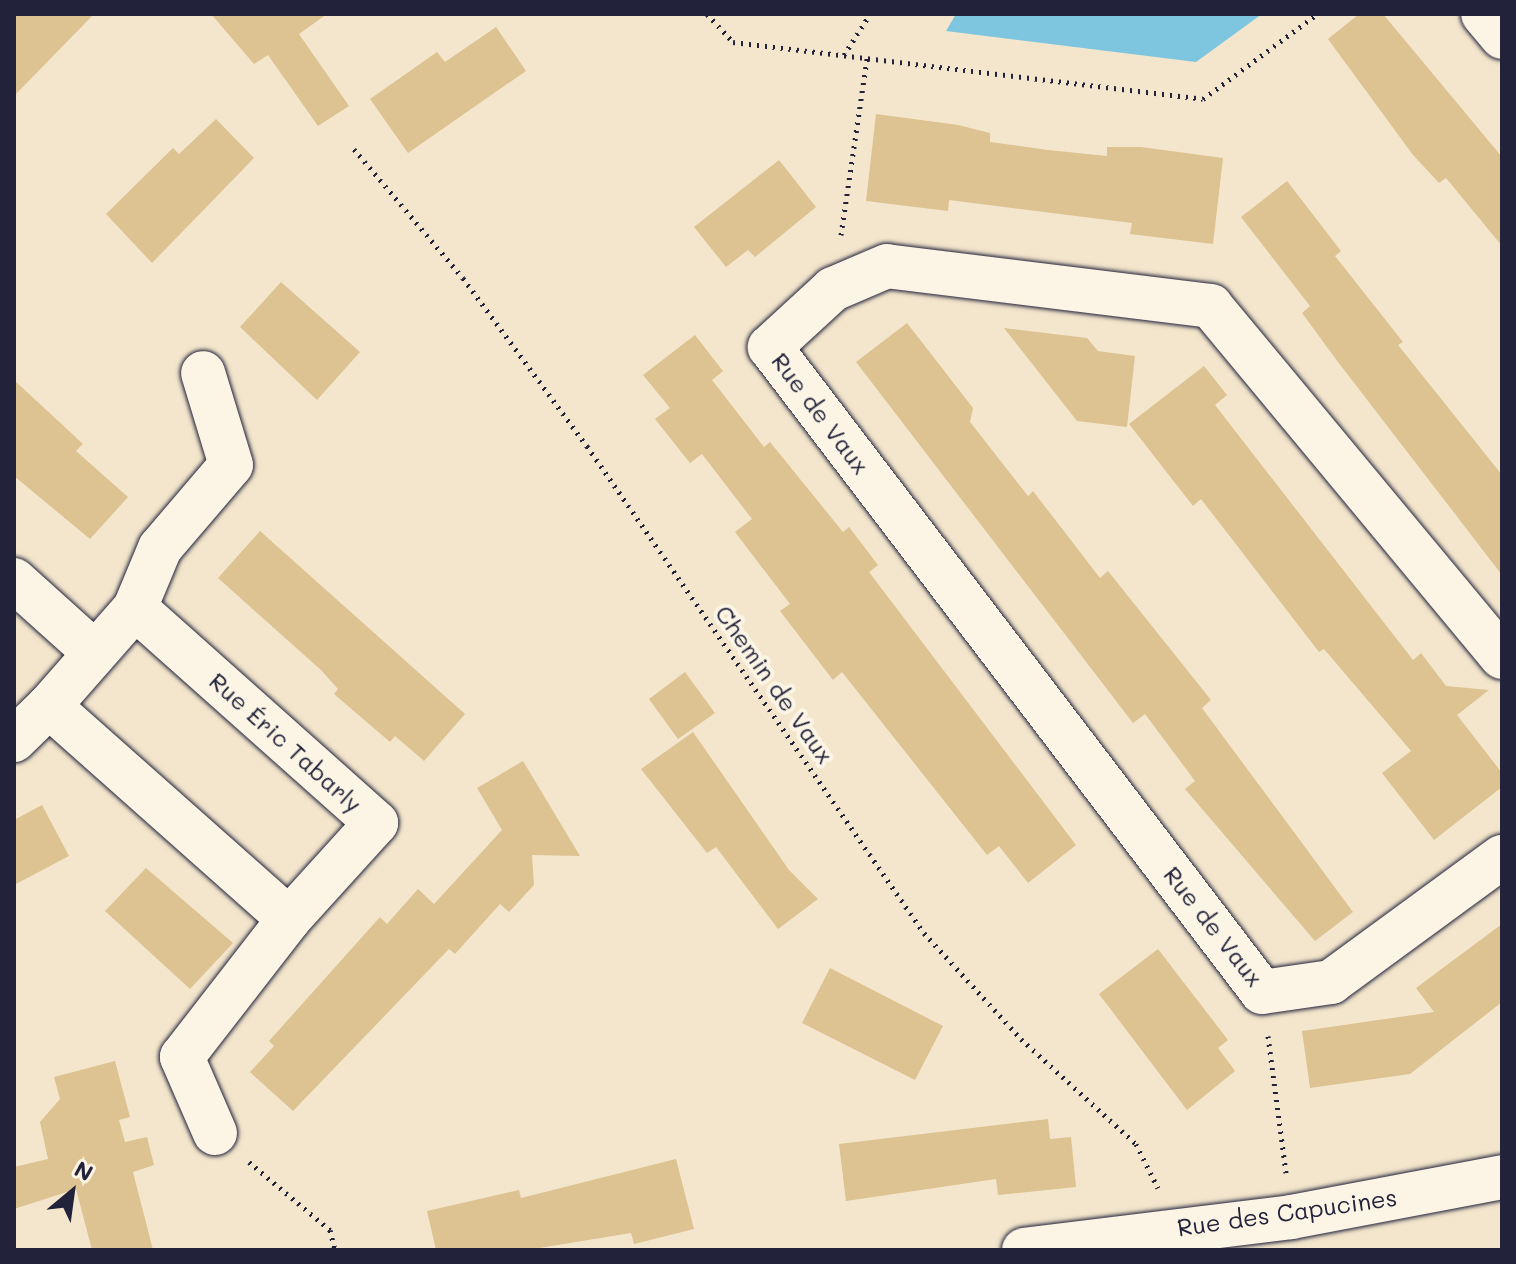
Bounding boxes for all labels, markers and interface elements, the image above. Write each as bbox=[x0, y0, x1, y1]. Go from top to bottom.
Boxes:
street label: Rue de Vaux bbox=[766, 347, 876, 479]
street label: Chemin de Vaux bbox=[710, 599, 840, 769]
street label: Rue Éric Tabarly bbox=[204, 666, 368, 818]
street label: Rue de Vaux bbox=[1158, 860, 1270, 992]
north arrow bbox=[32, 1152, 112, 1232]
text: N bbox=[70, 1154, 98, 1187]
street label: Rue des Capucines bbox=[1175, 1182, 1399, 1242]

